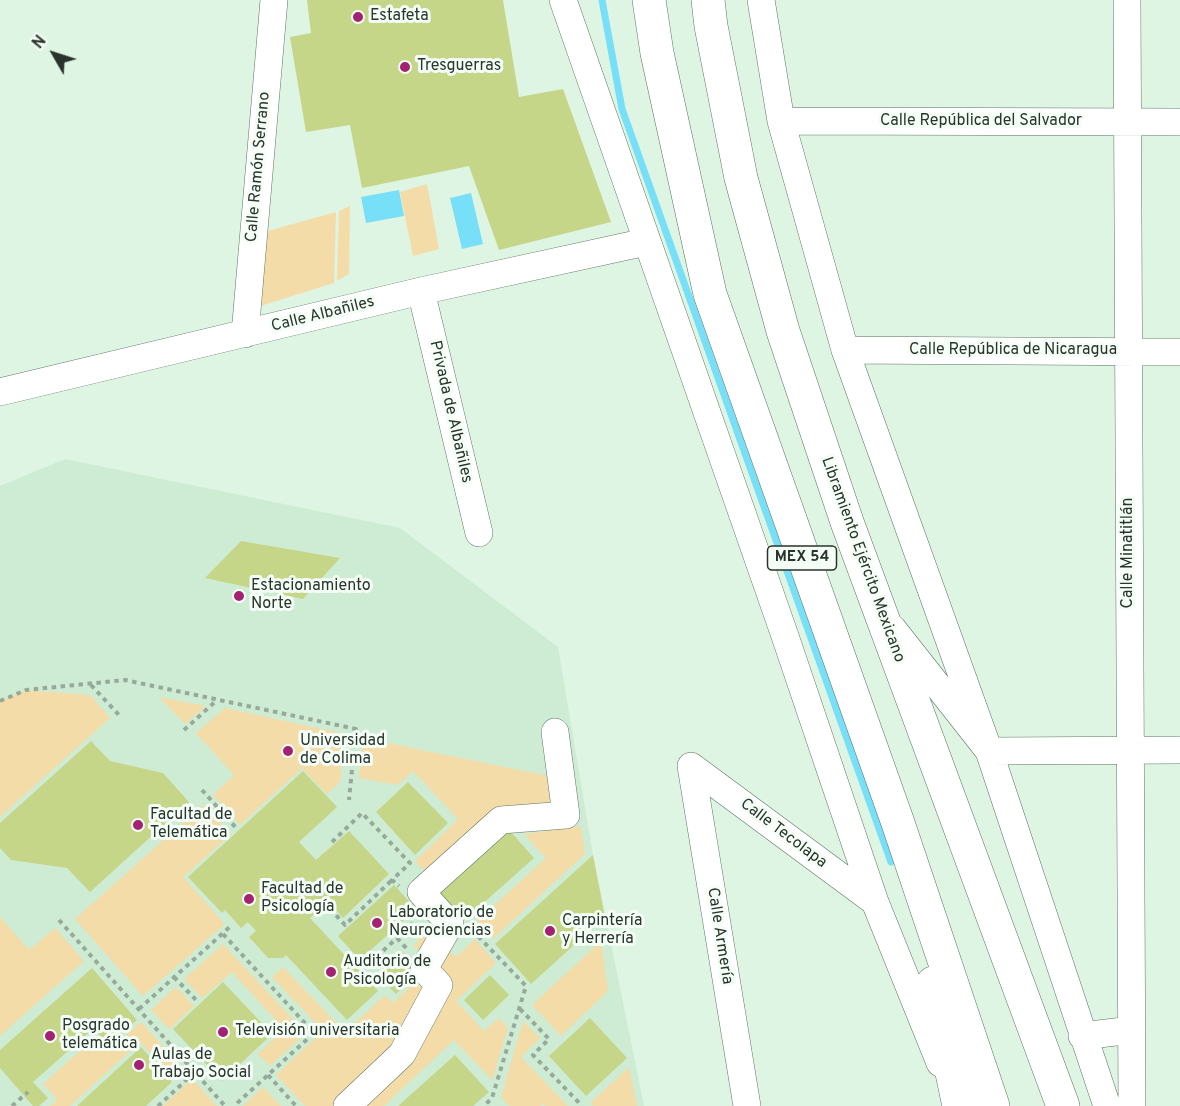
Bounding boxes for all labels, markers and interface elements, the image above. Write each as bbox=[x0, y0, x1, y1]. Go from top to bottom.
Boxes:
place label: Estafeta bbox=[370, 7, 429, 27]
marker: Estafeta bbox=[351, 10, 365, 24]
north arrow bbox=[24, 24, 84, 84]
text: N bbox=[29, 32, 51, 53]
place label: Tresguerras bbox=[417, 57, 501, 77]
marker: Tresguerras bbox=[398, 60, 412, 74]
street label: Calle Ramón Serrano bbox=[243, 91, 275, 243]
street label: Calle República del Salvador bbox=[880, 112, 1082, 132]
street label: Calle Albañiles bbox=[269, 293, 377, 337]
street label: Privada de Albañiles bbox=[424, 339, 476, 485]
street label: Calle República de Nicaragua bbox=[909, 341, 1117, 361]
street label: Libramiento Ejército Mexicano bbox=[816, 455, 908, 665]
street label: Calle Minatitlán bbox=[1119, 498, 1139, 608]
road number: MEX 54 bbox=[768, 546, 836, 570]
place label: Estacionamiento Norte bbox=[251, 577, 371, 615]
marker: Estacionamiento Norte bbox=[232, 589, 246, 603]
place label: Universidad de Colima bbox=[300, 732, 385, 770]
marker: Universidad de Colima bbox=[281, 744, 295, 758]
street label: Calle Tecolapa bbox=[736, 795, 830, 873]
place label: Facultad de Telemática bbox=[150, 806, 232, 844]
marker: Facultad de Telemática bbox=[131, 818, 145, 832]
place label: Facultad de Psicología bbox=[261, 880, 343, 918]
street label: Calle Armería bbox=[702, 886, 736, 986]
marker: Facultad de Psicología bbox=[242, 892, 256, 906]
place label: Laboratorio de Neurociencias bbox=[389, 904, 494, 942]
place label: Carpintería y Herrería bbox=[562, 912, 642, 950]
marker: Laboratorio de Neurociencias bbox=[370, 916, 384, 930]
marker: Carpintería y Herrería bbox=[543, 924, 557, 938]
place label: Auditorio de Psicología bbox=[343, 953, 431, 991]
marker: Auditorio de Psicología bbox=[324, 965, 338, 979]
place label: Posgrado telemática bbox=[62, 1017, 137, 1055]
place label: Televisión universitaria bbox=[235, 1022, 399, 1042]
marker: Televisión universitaria bbox=[216, 1025, 230, 1039]
marker: Posgrado telemática bbox=[43, 1029, 57, 1043]
place label: Aulas de Trabajo Social bbox=[151, 1046, 251, 1084]
marker: Aulas de Trabajo Social bbox=[132, 1058, 146, 1072]

